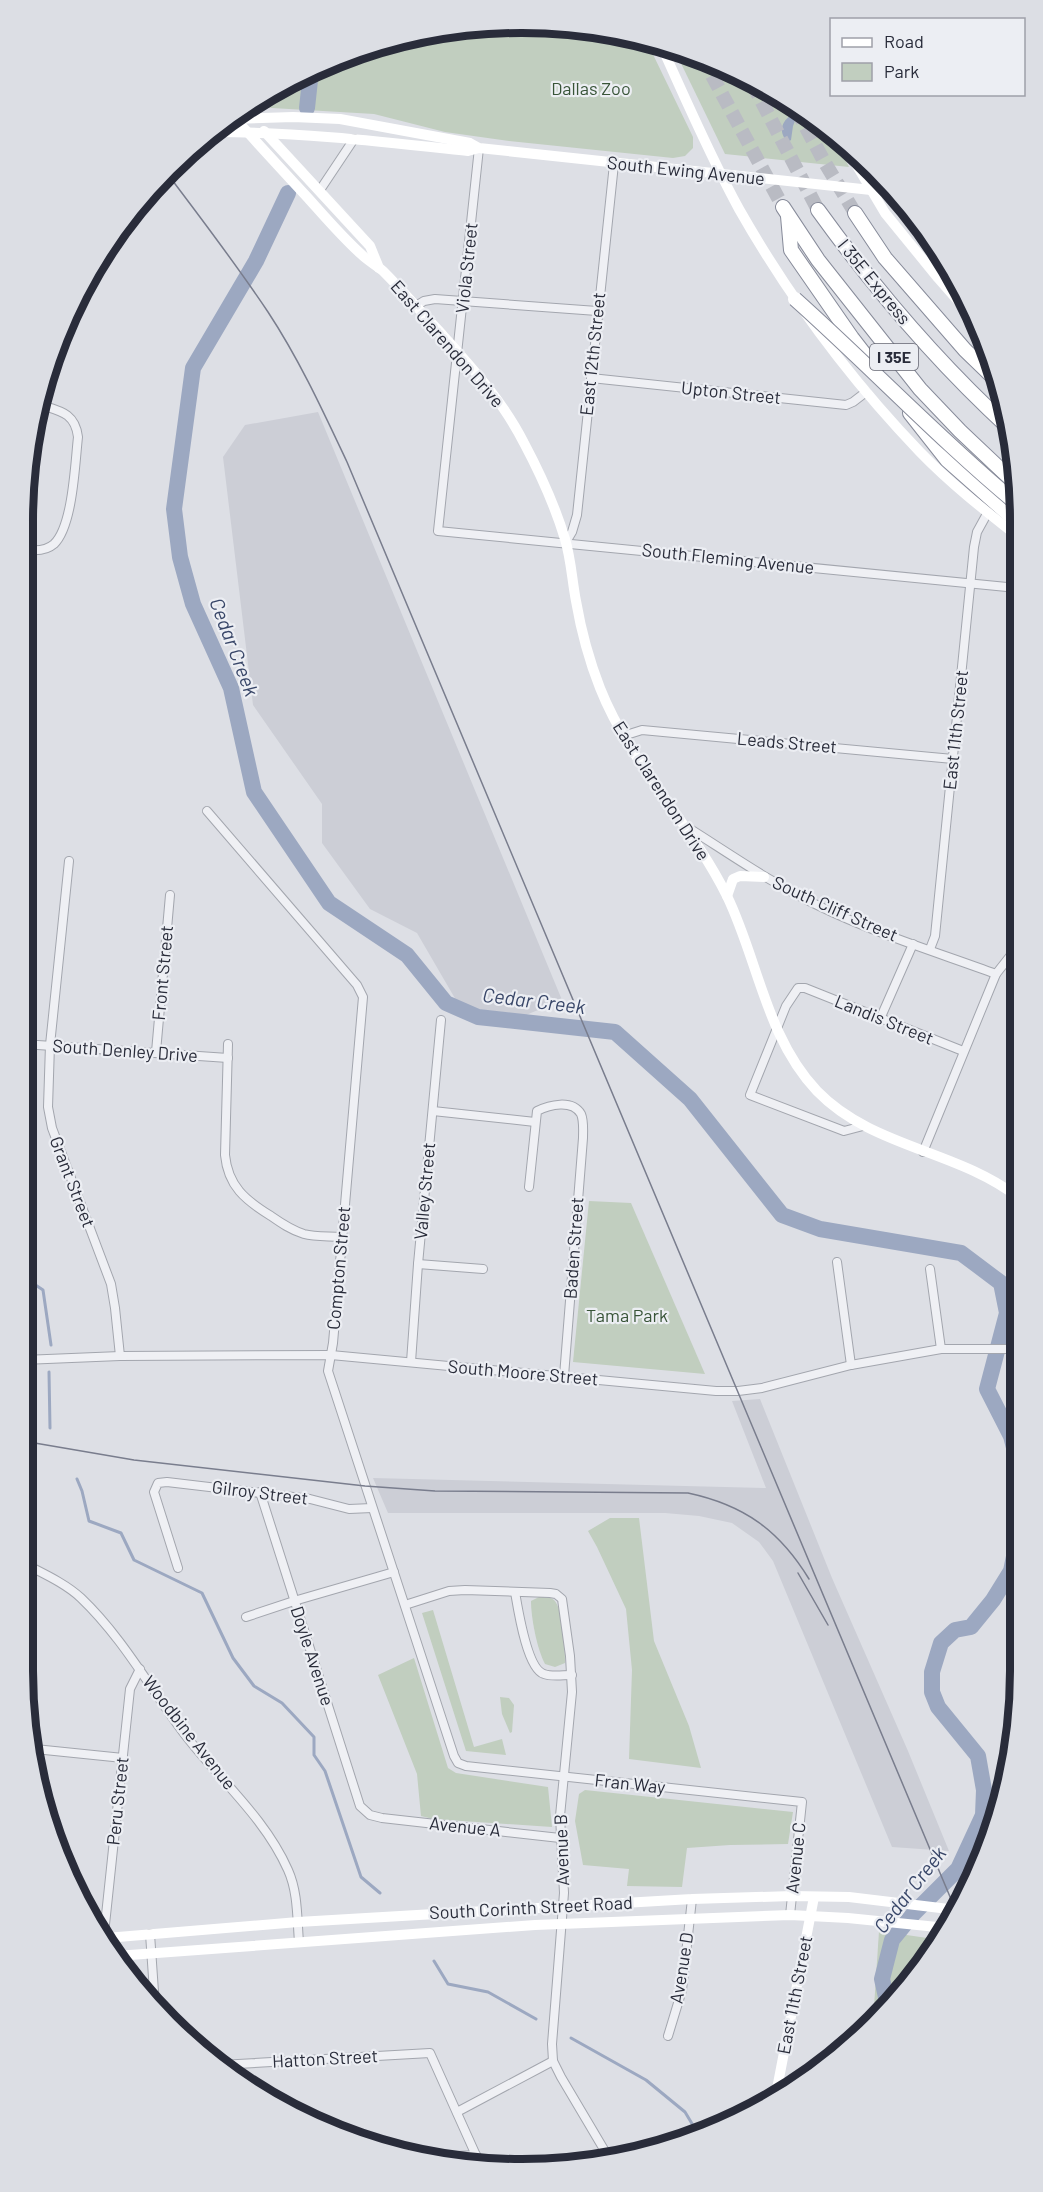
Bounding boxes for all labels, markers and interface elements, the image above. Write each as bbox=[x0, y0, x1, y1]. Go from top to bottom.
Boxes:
legend bbox=[830, 18, 1025, 96]
text: Road bbox=[884, 30, 924, 52]
text: Park bbox=[884, 60, 919, 82]
park label: Dallas Zoo bbox=[551, 77, 631, 99]
street label: South Ewing Avenue bbox=[606, 151, 766, 189]
street label: Viola Street bbox=[450, 221, 482, 314]
street label: I 35E Express bbox=[834, 234, 916, 329]
street label: East Clarendon Drive bbox=[386, 275, 509, 412]
street label: East 12th Street bbox=[575, 291, 609, 417]
road number: I 35E bbox=[870, 344, 918, 370]
street label: Upton Street bbox=[680, 376, 782, 408]
street label: South Fleming Avenue bbox=[641, 538, 815, 578]
water label: Cedar Creek bbox=[205, 594, 265, 699]
street label: East 11th Street bbox=[938, 669, 972, 791]
street label: East Clarendon Drive bbox=[609, 717, 715, 864]
street label: Leads Street bbox=[736, 727, 838, 757]
street label: South Cliff Street bbox=[769, 871, 902, 946]
street label: Front Street bbox=[147, 924, 177, 1021]
water label: Cedar Creek bbox=[481, 982, 587, 1018]
street label: Landis Street bbox=[832, 989, 937, 1049]
street label: South Denley Drive bbox=[52, 1034, 199, 1066]
street label: Grant Street bbox=[46, 1133, 100, 1230]
street label: Valley Street bbox=[409, 1141, 439, 1240]
street label: Baden Street bbox=[558, 1196, 588, 1300]
street label: Compton Street bbox=[322, 1205, 354, 1331]
park label: Tama Park bbox=[586, 1304, 668, 1326]
street label: South Moore Street bbox=[447, 1354, 599, 1390]
street label: Gilroy Street bbox=[211, 1475, 309, 1509]
street label: Doyle Avenue bbox=[287, 1603, 339, 1708]
street label: Woodbine Avenue bbox=[138, 1671, 241, 1794]
street label: Peru Street bbox=[101, 1756, 133, 1846]
street label: Fran Way bbox=[593, 1768, 667, 1798]
street label: Avenue A bbox=[428, 1811, 502, 1841]
street label: Avenue B bbox=[549, 1814, 573, 1886]
street label: Avenue C bbox=[780, 1821, 810, 1895]
water label: Cedar Creek bbox=[868, 1841, 951, 1937]
street label: South Corinth Street Road bbox=[429, 1891, 633, 1923]
street label: Avenue D bbox=[665, 1931, 698, 2005]
street label: East 11th Street bbox=[772, 1934, 816, 2056]
street label: Hatton Street bbox=[271, 2044, 378, 2072]

